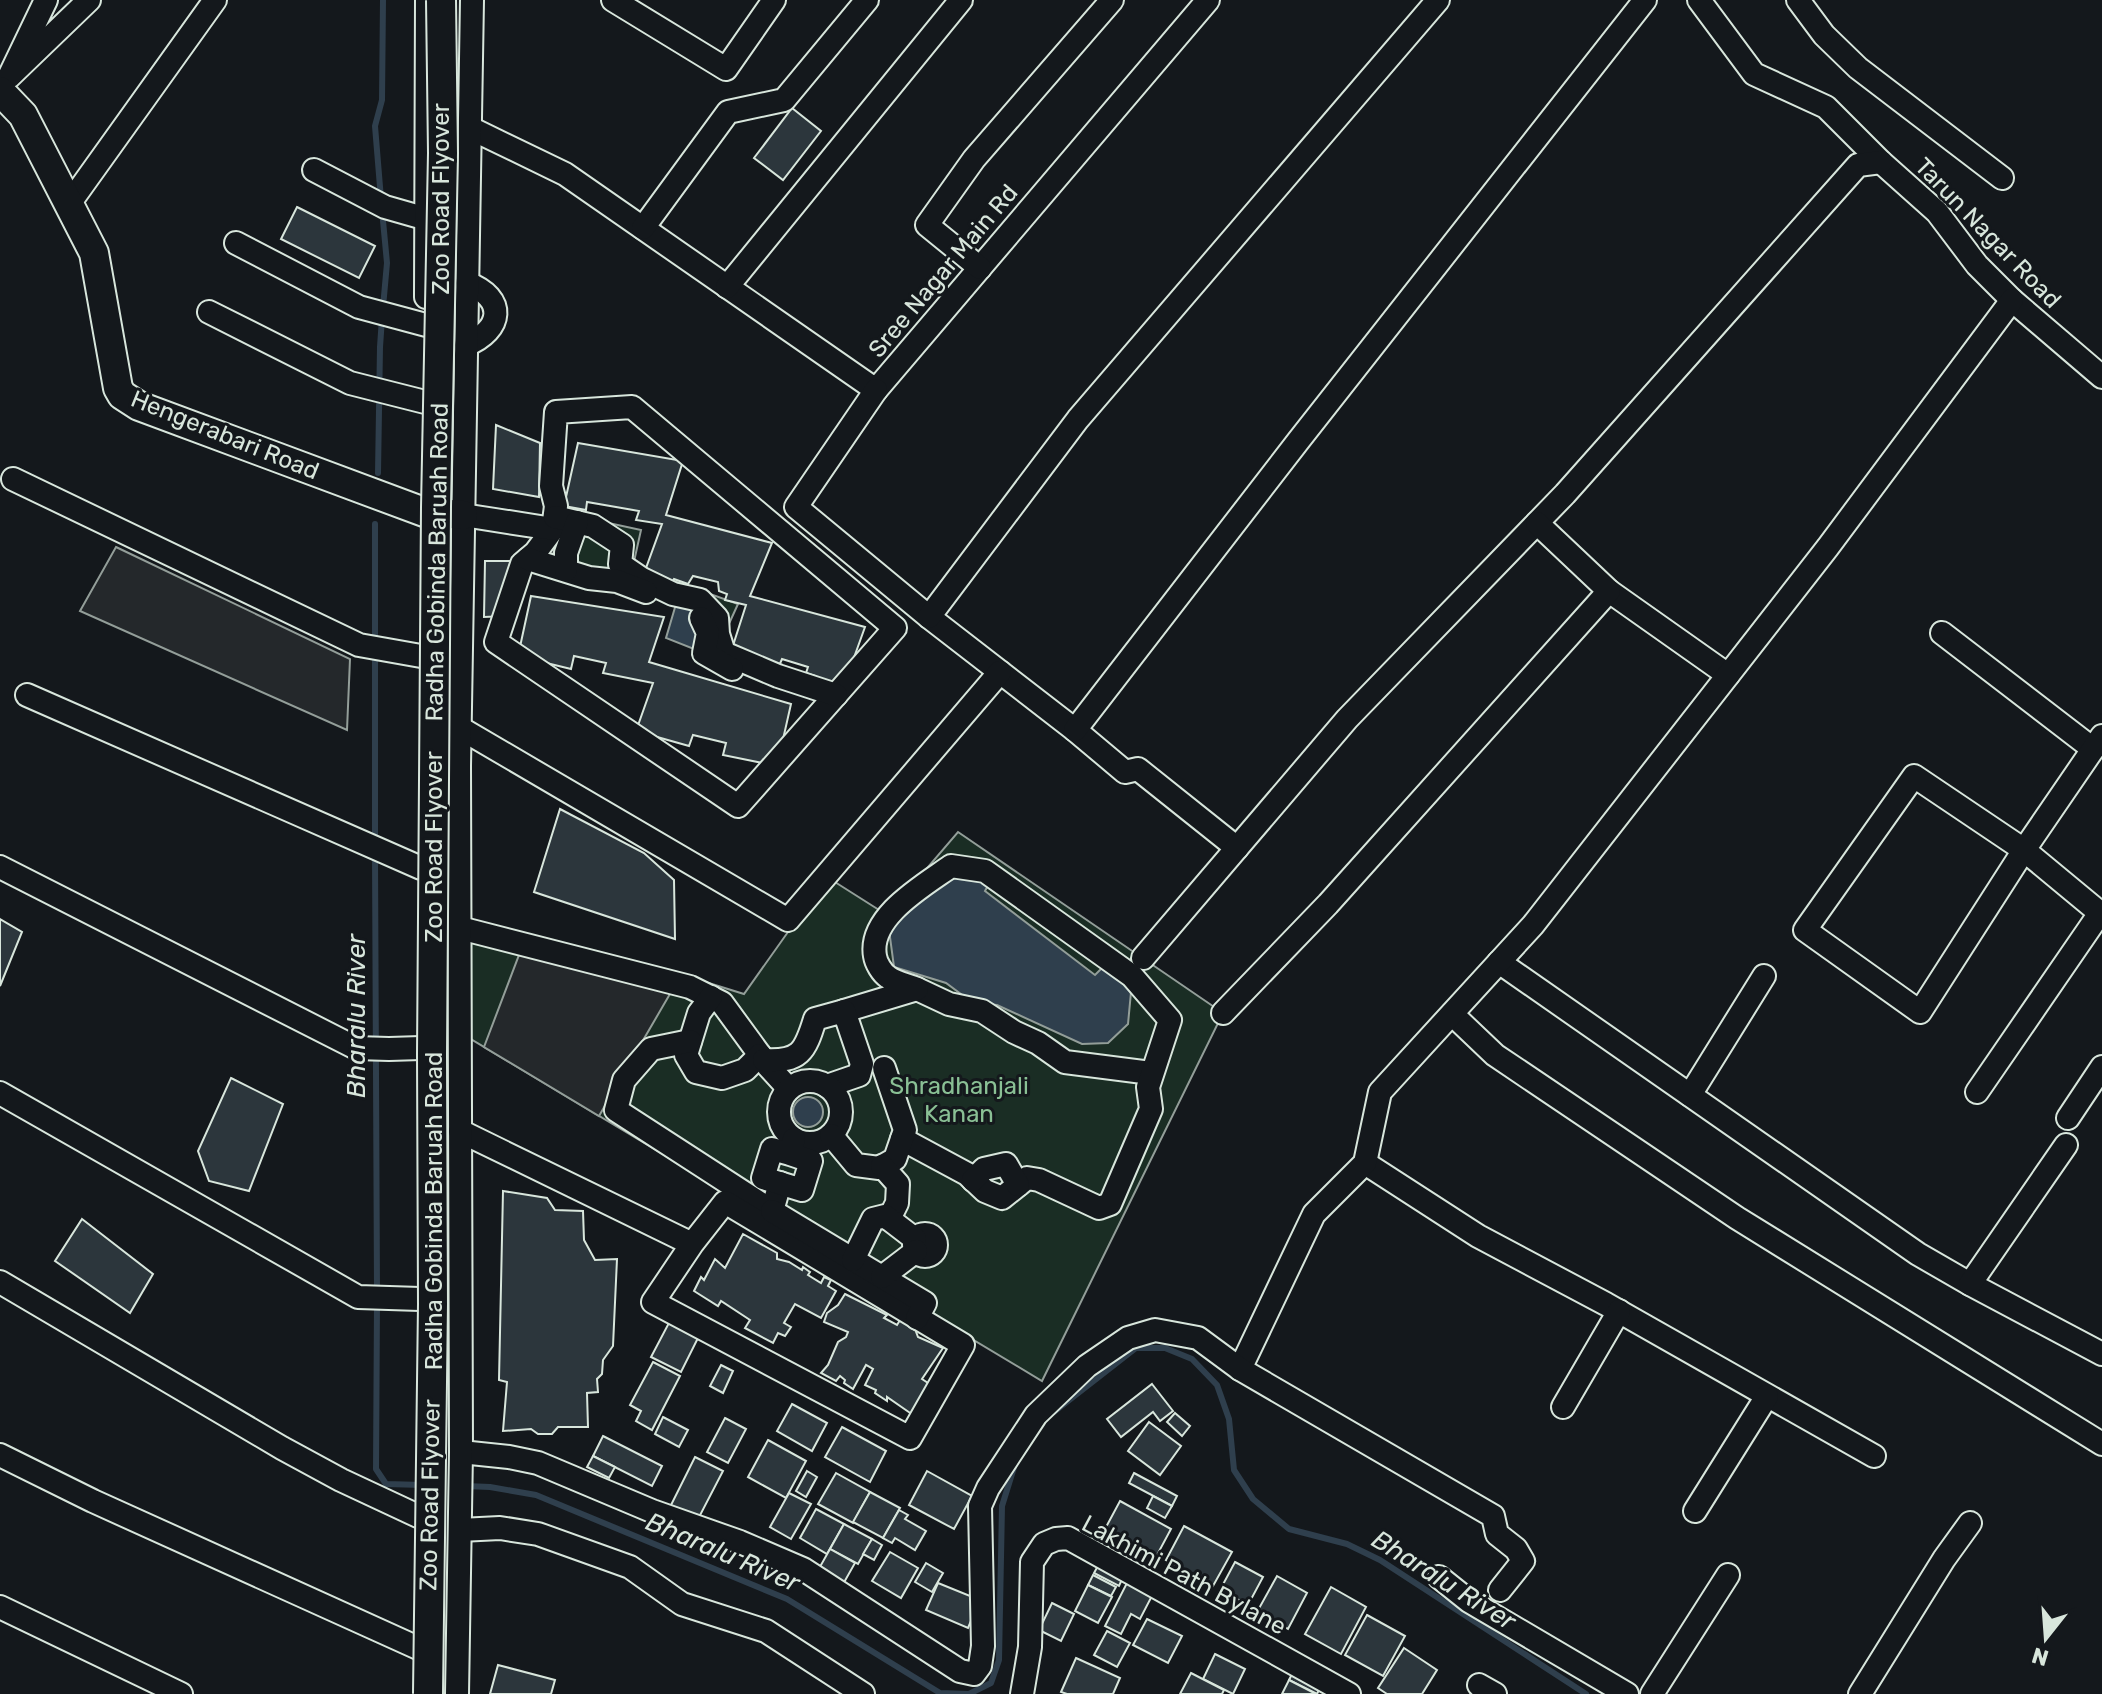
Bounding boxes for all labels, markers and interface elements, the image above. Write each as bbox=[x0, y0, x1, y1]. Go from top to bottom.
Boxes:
street label: Zoo Road Flyover bbox=[427, 103, 455, 295]
street label: Tarun Nagar Road bbox=[1909, 152, 2067, 314]
street label: Sree Nagar Main Rd bbox=[863, 179, 1023, 363]
street label: Hengerabari Road bbox=[127, 385, 323, 485]
street label: Radha Gobinda Baruah Road bbox=[420, 402, 454, 722]
street label: Zoo Road Flyover bbox=[420, 751, 448, 943]
water label: Bharalu River bbox=[341, 933, 372, 1098]
street label: Radha Gobinda Baruah Road bbox=[420, 1052, 448, 1370]
park label: Shradhanjali Kanan bbox=[889, 1072, 1029, 1128]
street label: Zoo Road Flyover bbox=[414, 1399, 446, 1591]
water label: Bharalu River bbox=[641, 1506, 805, 1599]
street label: Lakhimi Path Bylane bbox=[1077, 1509, 1291, 1641]
water label: Bharalu River bbox=[1366, 1524, 1522, 1638]
north arrow bbox=[2006, 1598, 2086, 1678]
text: N bbox=[2029, 1641, 2052, 1672]

